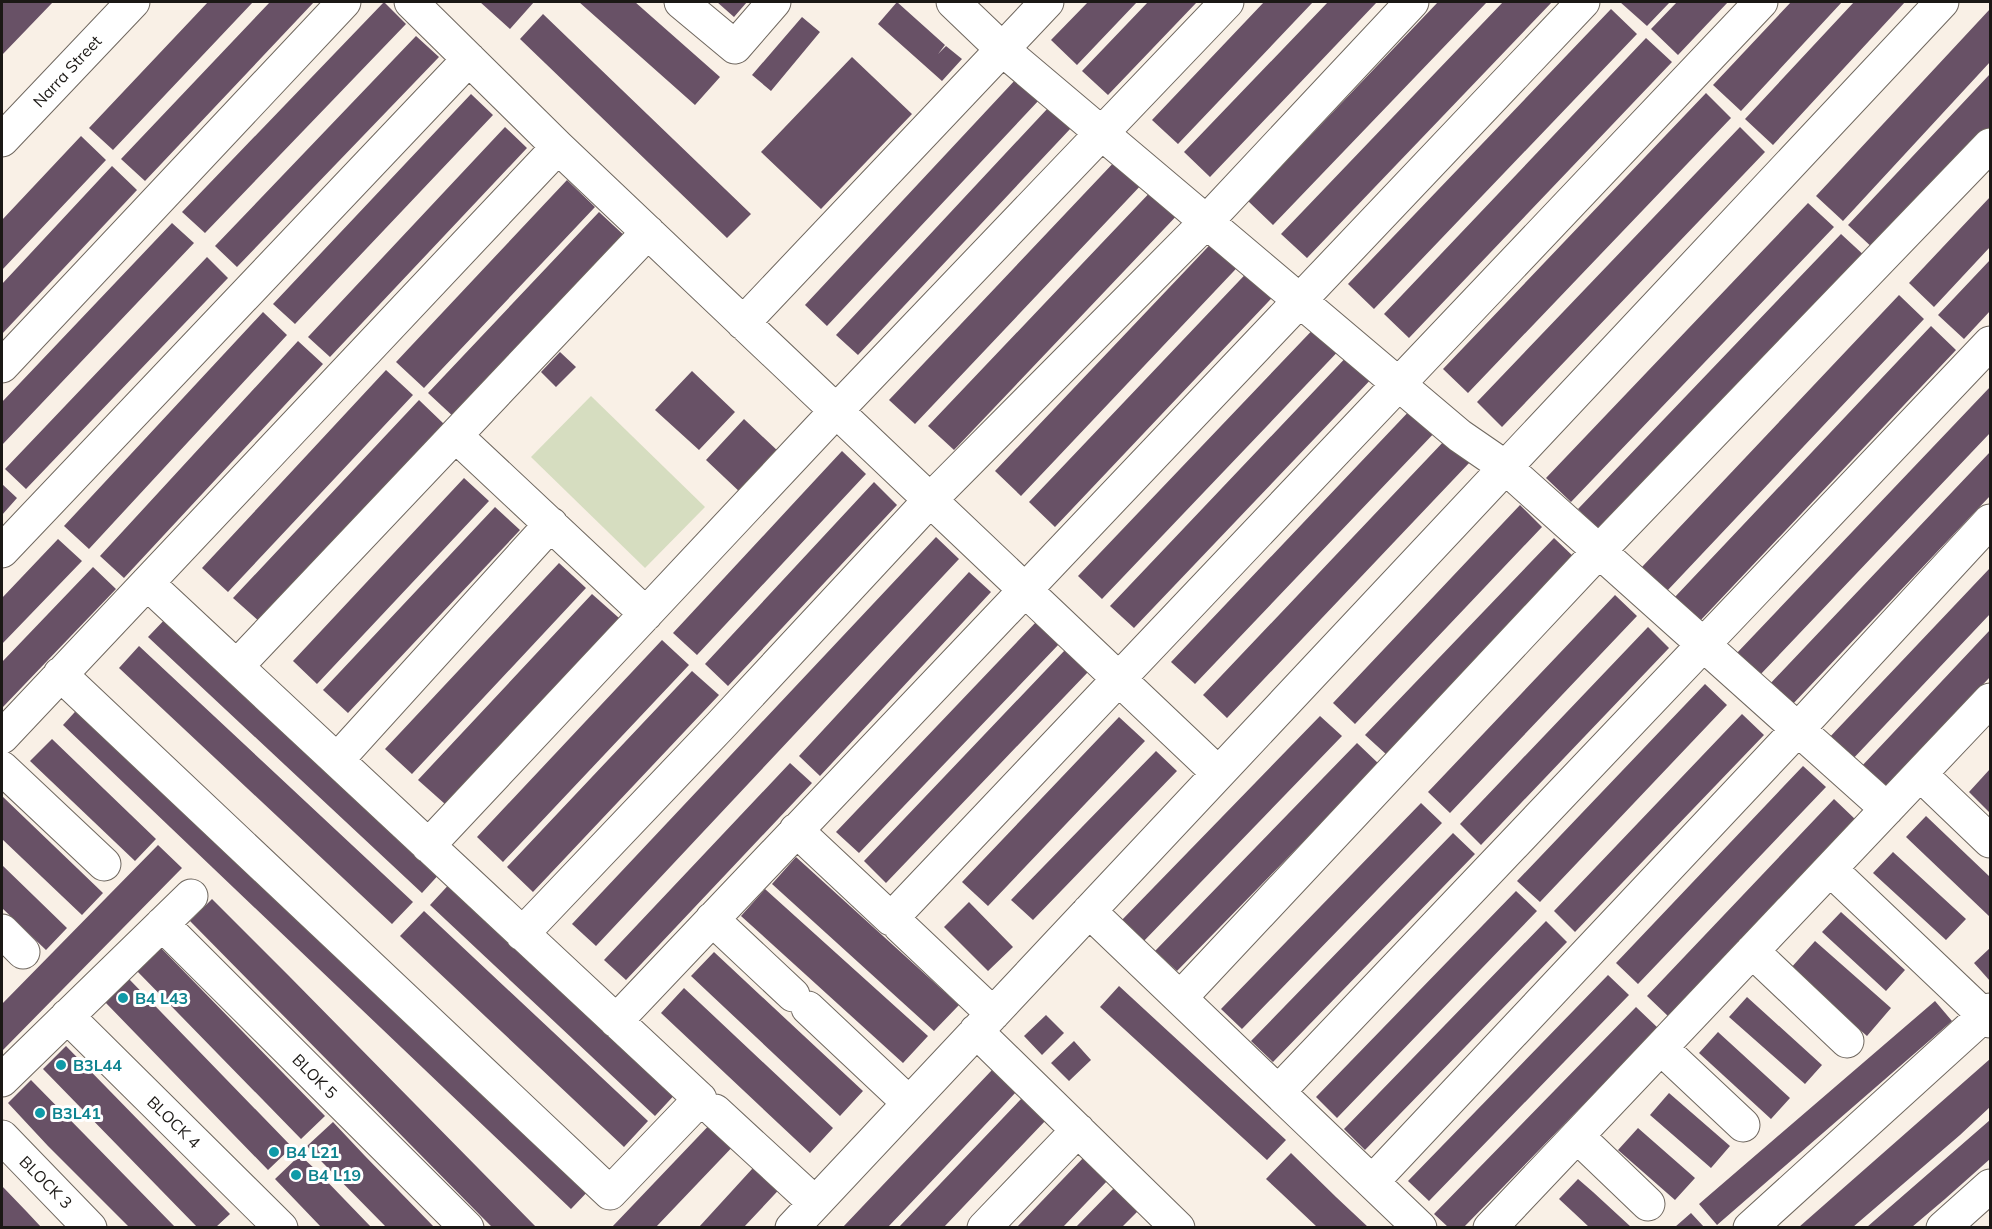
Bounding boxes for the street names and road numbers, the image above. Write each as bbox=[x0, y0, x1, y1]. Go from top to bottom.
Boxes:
street label: Narra Street bbox=[29, 31, 106, 111]
street label: BLOK 5 bbox=[288, 1049, 342, 1103]
street label: BLOCK 4 bbox=[143, 1092, 205, 1152]
street label: BLOCK 3 bbox=[16, 1152, 76, 1212]

